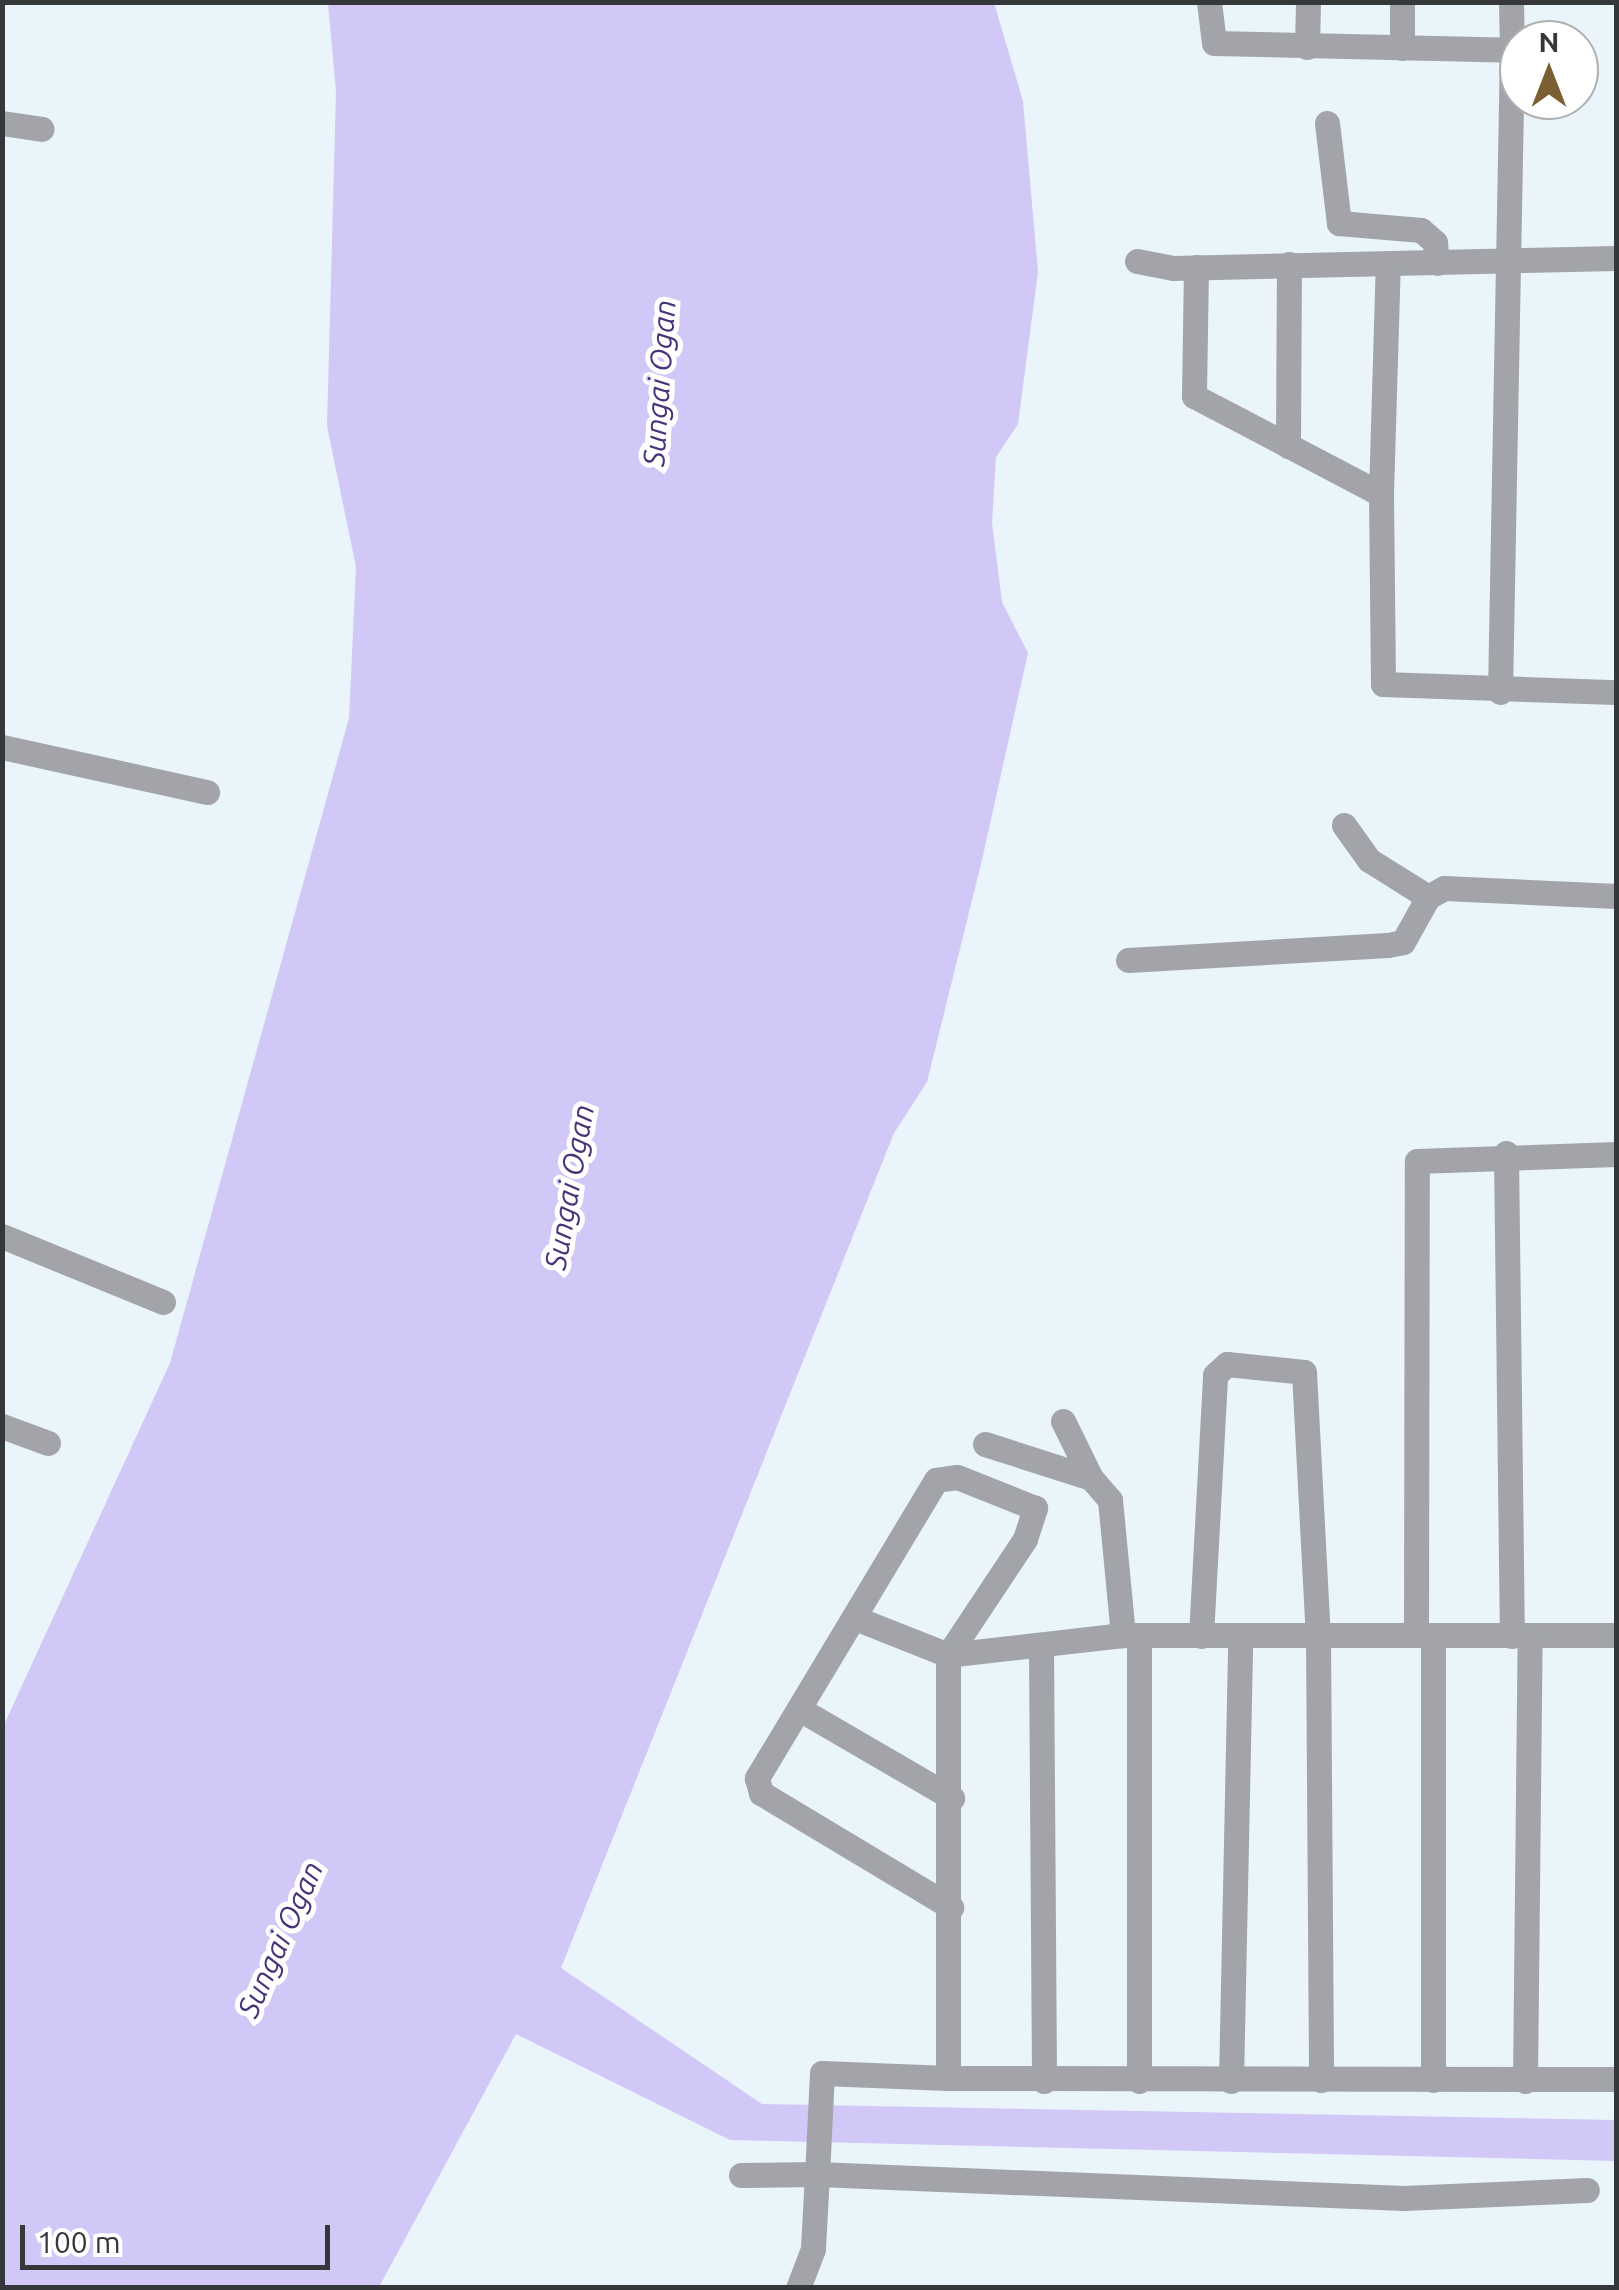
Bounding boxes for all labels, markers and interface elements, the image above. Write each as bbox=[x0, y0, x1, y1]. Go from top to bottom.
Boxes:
north arrow bbox=[1499, 20, 1599, 120]
text: N bbox=[1539, 26, 1559, 57]
water label: Sungai Ogan bbox=[635, 298, 683, 468]
water label: Sungai Ogan bbox=[537, 1102, 601, 1272]
water label: Sungai Ogan bbox=[230, 1855, 330, 2023]
scale bar bbox=[25, 2205, 335, 2267]
text: 100 m bbox=[37, 2225, 121, 2259]

